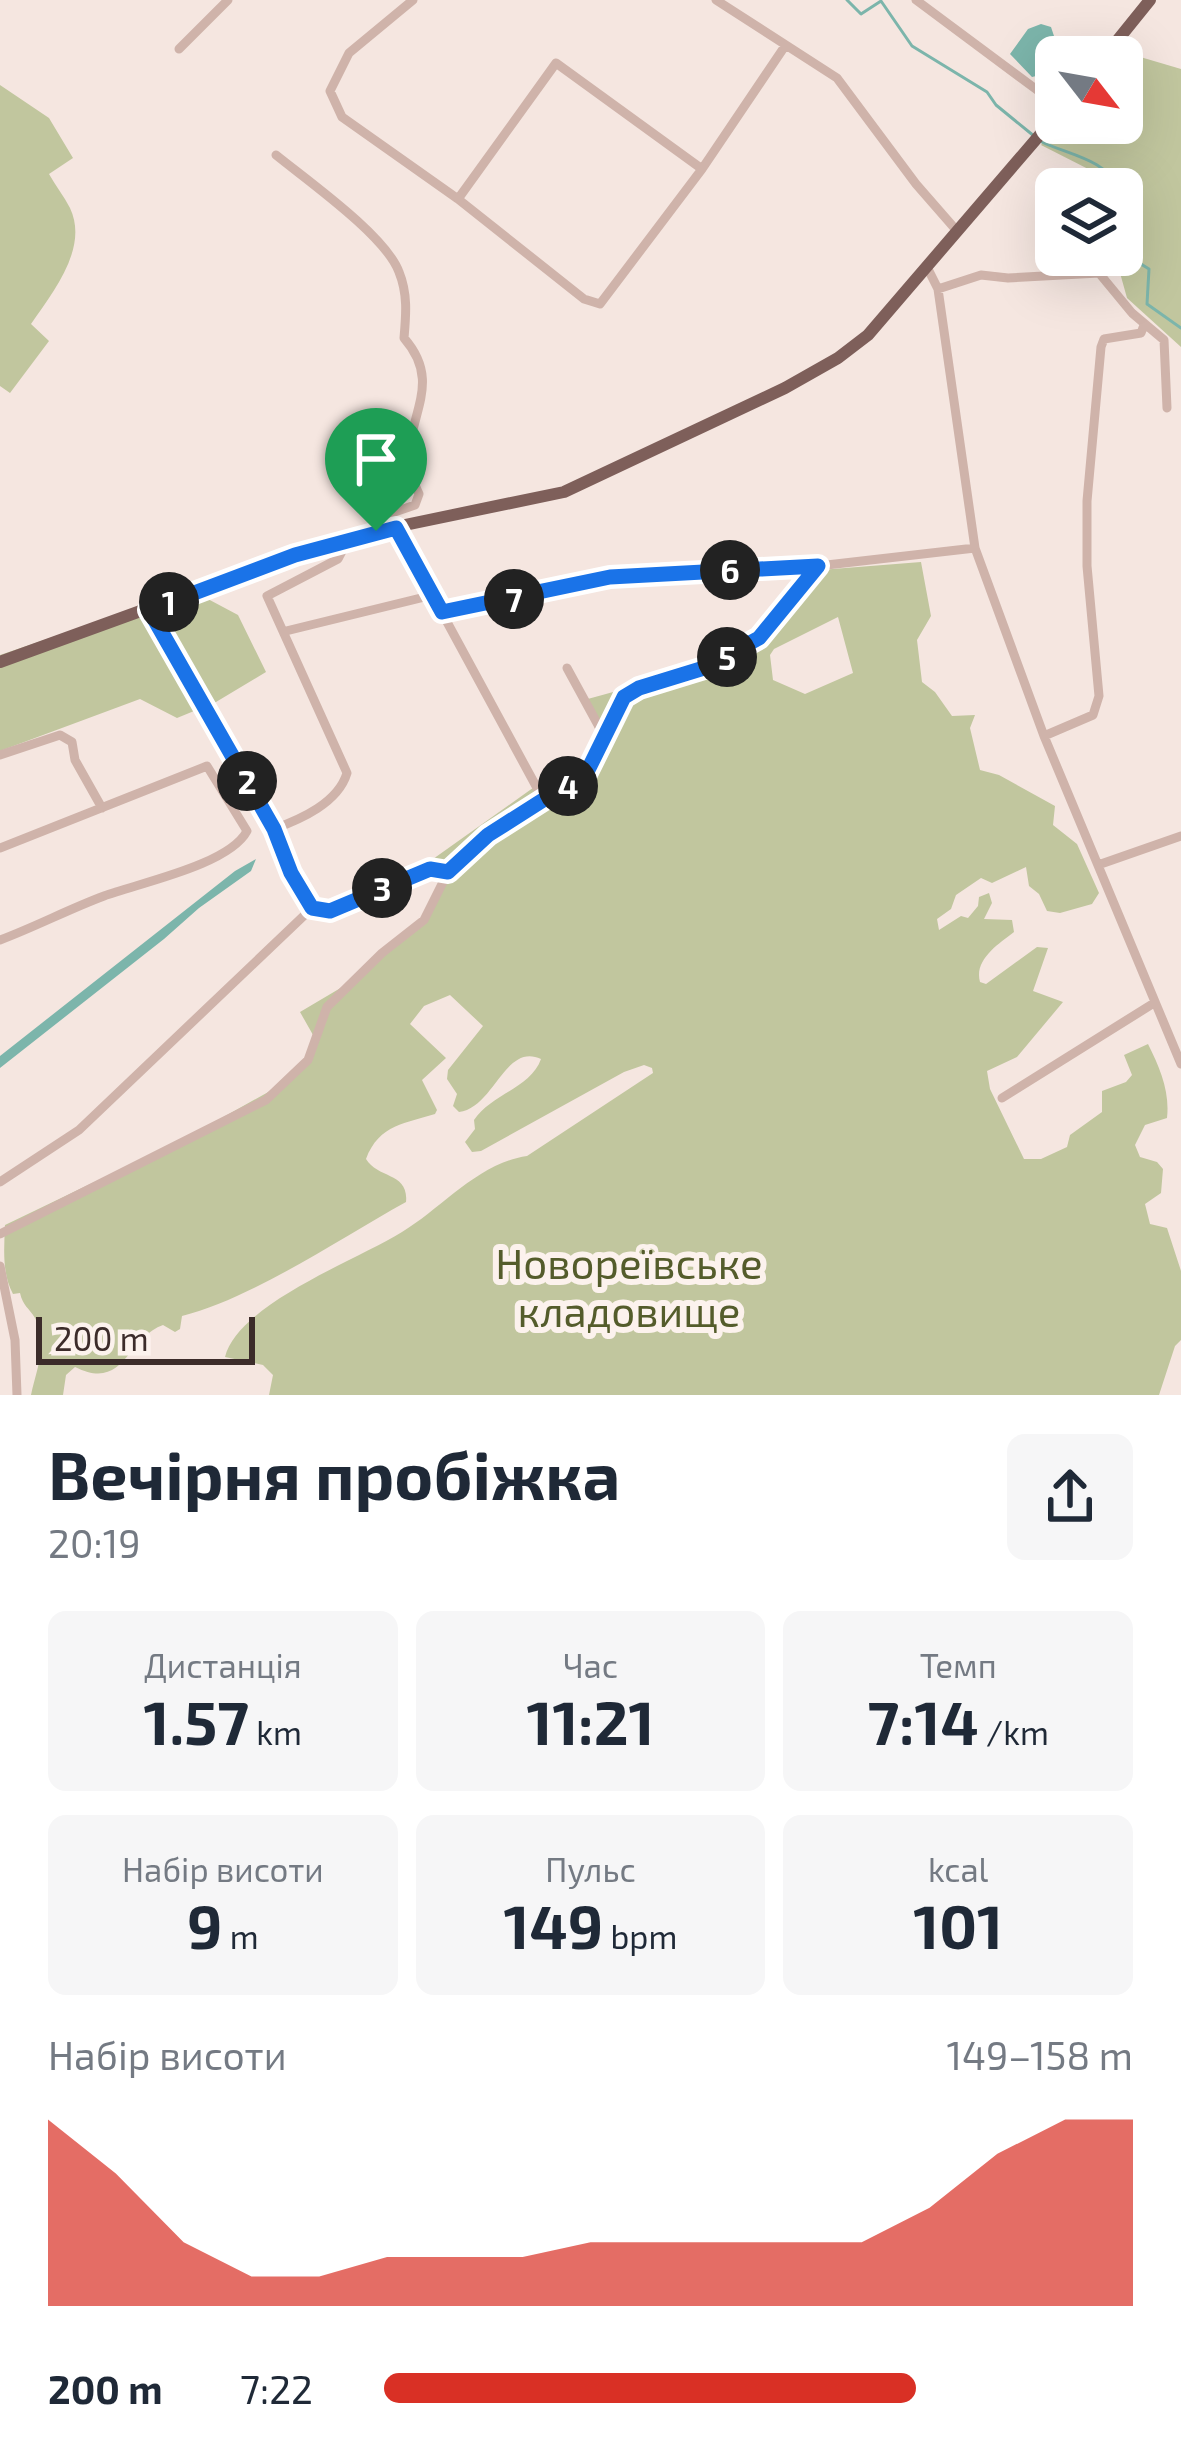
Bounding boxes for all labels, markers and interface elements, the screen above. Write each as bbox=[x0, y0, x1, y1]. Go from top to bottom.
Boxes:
north arrow bbox=[1035, 36, 1143, 144]
map controls bbox=[1035, 36, 1143, 276]
button: layers bbox=[1035, 168, 1143, 276]
pin bbox=[325, 408, 427, 531]
icon: arrive bbox=[343, 426, 409, 492]
pin: 6 bbox=[700, 540, 760, 600]
text: 6 bbox=[720, 550, 740, 590]
pin: 7 bbox=[484, 569, 544, 629]
pin: 1 bbox=[139, 572, 199, 632]
text: 7 bbox=[505, 579, 523, 619]
text: 1 bbox=[162, 582, 176, 622]
pin: 5 bbox=[697, 627, 757, 687]
text: 5 bbox=[718, 637, 736, 677]
pin: 2 bbox=[217, 751, 277, 811]
pin: 4 bbox=[538, 756, 598, 816]
text: 2 bbox=[237, 761, 257, 801]
text: 4 bbox=[557, 766, 579, 806]
pin: 3 bbox=[352, 858, 412, 918]
text: 3 bbox=[373, 868, 391, 908]
park label: Новореївське кладовище bbox=[495, 1237, 763, 1335]
scale bar bbox=[36, 1311, 255, 1364]
text: 200 m bbox=[54, 1318, 149, 1358]
text: Вечірня пробіжка bbox=[48, 1434, 620, 1513]
button: share bbox=[1007, 1434, 1133, 1560]
text: 20:19 bbox=[48, 1519, 140, 1566]
text: Дистанція bbox=[144, 1645, 302, 1685]
text: Час bbox=[563, 1645, 618, 1685]
text: Темп bbox=[920, 1645, 997, 1685]
text: 1.57 bbox=[144, 1685, 249, 1757]
text: 11:21 bbox=[526, 1685, 655, 1757]
text: 7:14 bbox=[867, 1685, 979, 1757]
text: km bbox=[249, 1712, 302, 1752]
text: /km bbox=[979, 1712, 1049, 1752]
text: Набір висоти bbox=[122, 1849, 324, 1889]
text: Пульс bbox=[545, 1849, 636, 1889]
text: kcal bbox=[928, 1849, 988, 1889]
text: 9 bbox=[187, 1889, 222, 1961]
text: 149 bbox=[504, 1889, 603, 1961]
text: 101 bbox=[913, 1889, 1003, 1961]
text: m bbox=[222, 1916, 259, 1956]
text: bpm bbox=[603, 1916, 677, 1956]
text: Набір висоти bbox=[48, 2031, 287, 2078]
text: 149–158 m bbox=[946, 2031, 1133, 2078]
text: 200 m bbox=[48, 2365, 163, 2412]
text: 7:22 bbox=[240, 2365, 313, 2412]

